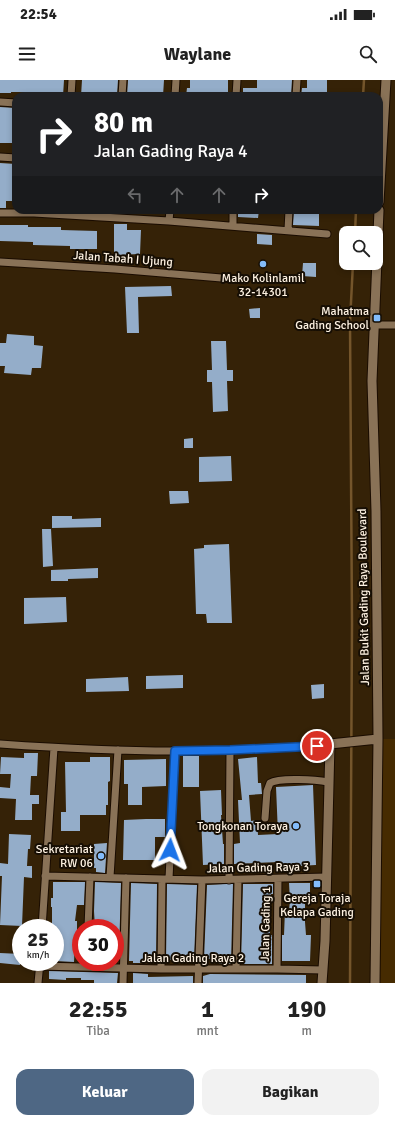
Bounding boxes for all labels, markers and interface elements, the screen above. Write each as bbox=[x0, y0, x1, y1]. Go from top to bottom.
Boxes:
text: 22:54 bbox=[20, 5, 57, 23]
icon: menu bbox=[16, 43, 38, 65]
text: Waylane bbox=[164, 43, 231, 65]
icon: search bbox=[357, 43, 379, 65]
text: 80 m bbox=[94, 106, 153, 140]
icon: right bbox=[28, 108, 80, 160]
text: Jalan Gading Raya 4 bbox=[94, 140, 248, 162]
icon: left bbox=[124, 184, 146, 206]
icon: ahead bbox=[166, 184, 188, 206]
icon: ahead bbox=[208, 184, 230, 206]
icon: right bbox=[250, 184, 272, 206]
map controls bbox=[339, 226, 383, 270]
button: search bbox=[339, 226, 383, 270]
street label: Jalan Tabah I Ujung bbox=[73, 248, 173, 270]
marker: Mako Kolinlamil 32-14301 bbox=[258, 259, 268, 269]
place label: Mako Kolinlamil 32-14301 bbox=[222, 271, 305, 300]
place label: Mahatma Gading School bbox=[295, 304, 369, 333]
marker: Mahatma Gading School bbox=[372, 313, 382, 323]
street label: Jalan Bukit Gading Raya Boulevard bbox=[355, 508, 373, 686]
pin bbox=[300, 729, 334, 763]
icon: arrive bbox=[306, 735, 328, 757]
place label: Tongkonan Toraya bbox=[197, 819, 288, 834]
marker: Tongkonan Toraya bbox=[291, 821, 301, 831]
position arrow bbox=[149, 829, 191, 871]
place label: Sekretariat RW 06 bbox=[36, 842, 93, 871]
marker: Sekretariat RW 06 bbox=[96, 851, 106, 861]
street label: Jalan Gading Raya 3 bbox=[207, 860, 309, 876]
marker: Gereja Toraja Kelapa Gading bbox=[312, 879, 322, 889]
street label: Jalan Gading 1 bbox=[258, 886, 274, 962]
place label: Gereja Toraja Kelapa Gading bbox=[280, 891, 354, 920]
speed limit sign: 30 bbox=[72, 919, 124, 971]
text: 25 bbox=[27, 927, 49, 952]
text: km/h bbox=[27, 949, 49, 961]
street label: Jalan Gading Raya 2 bbox=[142, 951, 244, 966]
text: 22:55 bbox=[69, 994, 128, 1024]
text: 1 bbox=[201, 994, 214, 1024]
text: 190 bbox=[287, 994, 326, 1024]
text: Tiba bbox=[87, 1023, 110, 1039]
text: mnt bbox=[196, 1023, 219, 1039]
text: m bbox=[302, 1023, 312, 1039]
button: Keluar bbox=[16, 1069, 194, 1115]
button: Bagikan bbox=[202, 1069, 379, 1115]

